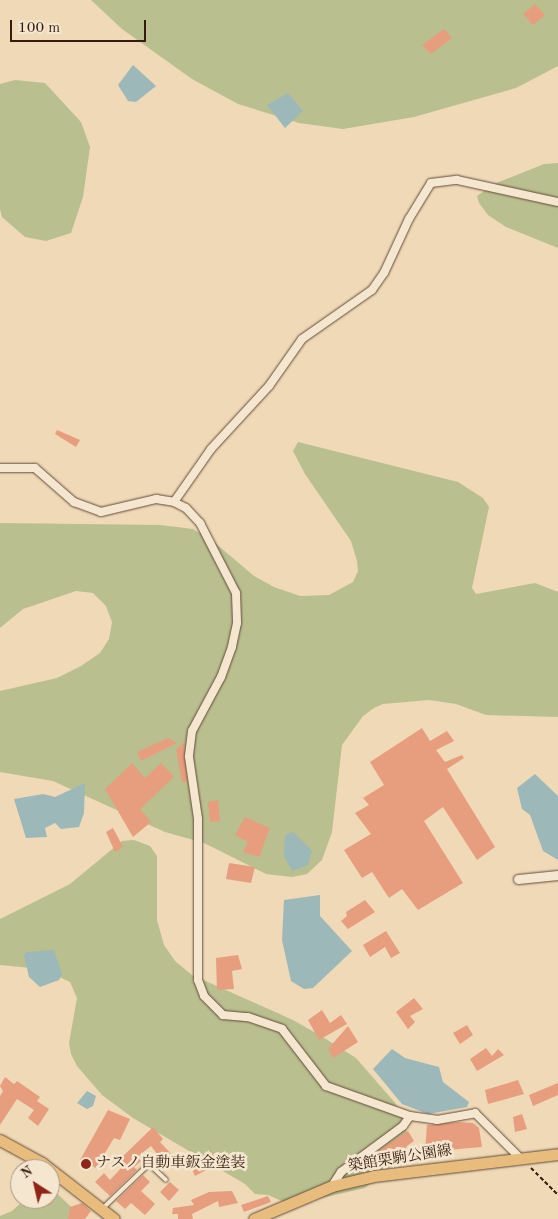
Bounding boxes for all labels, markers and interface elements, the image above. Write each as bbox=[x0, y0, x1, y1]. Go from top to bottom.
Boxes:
scale bar bbox=[12, 10, 149, 42]
text: 100 m bbox=[18, 21, 60, 36]
street label: 築館栗駒公園線 bbox=[347, 1142, 453, 1176]
place label: ナスノ自動車鈑金塗装 bbox=[96, 1155, 246, 1173]
marker: ナスノ自動車鈑金塗装 bbox=[80, 1158, 92, 1170]
north arrow bbox=[10, 1159, 60, 1209]
text: N bbox=[19, 1164, 35, 1181]

